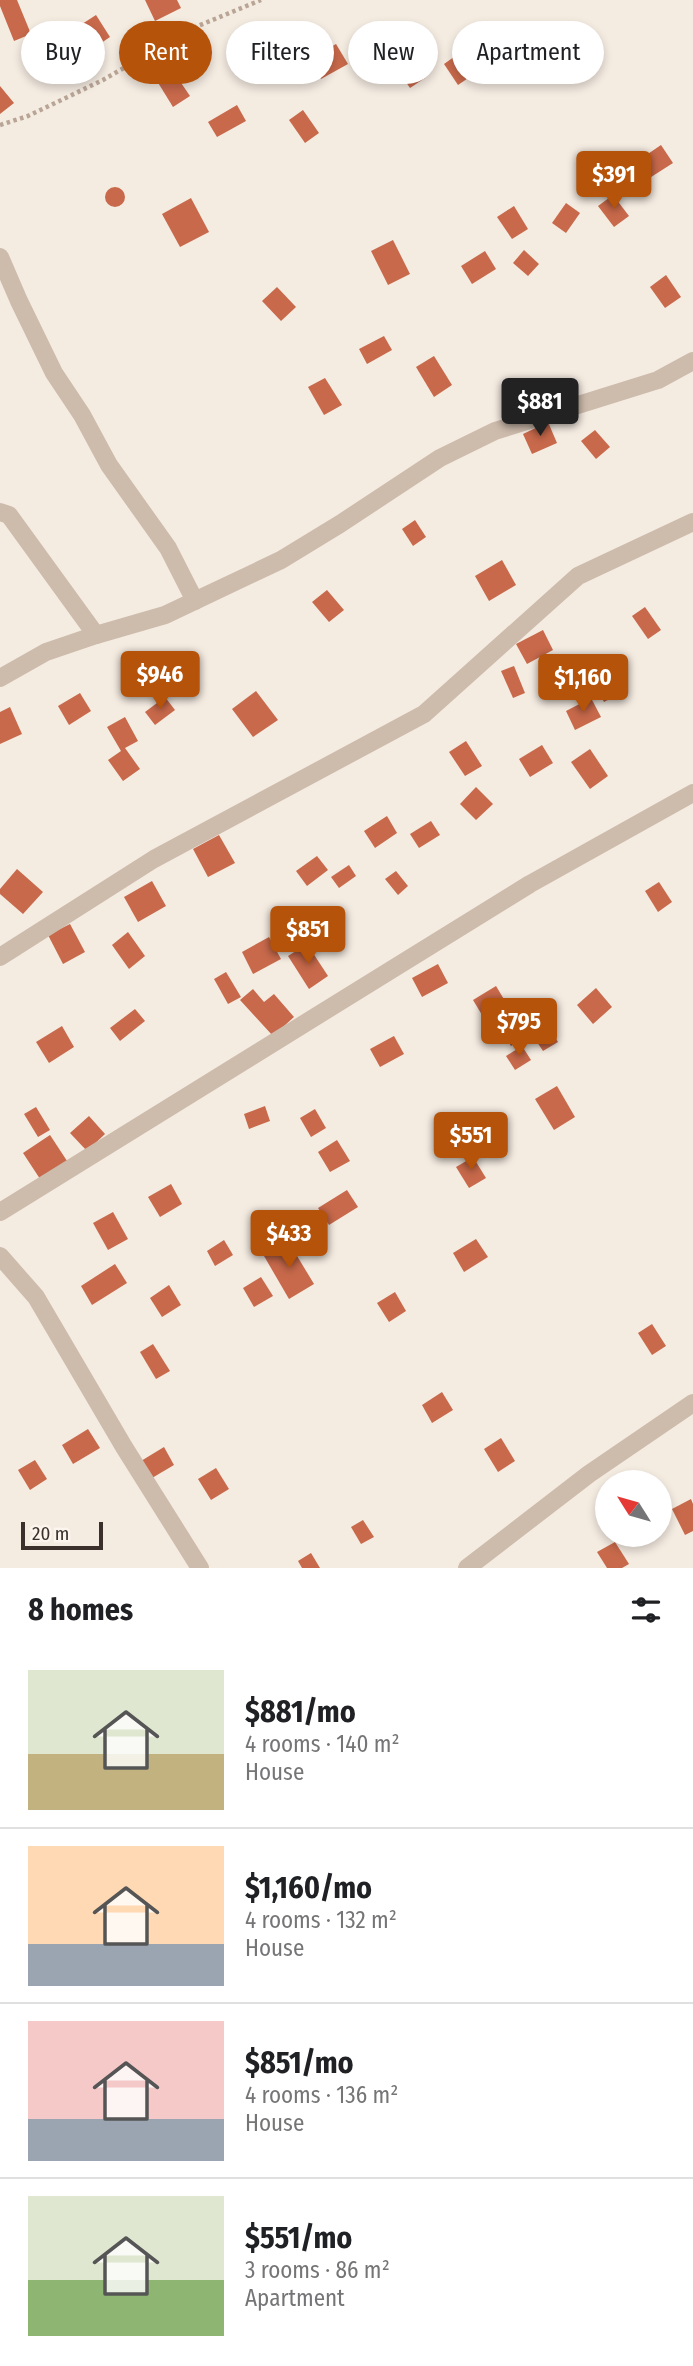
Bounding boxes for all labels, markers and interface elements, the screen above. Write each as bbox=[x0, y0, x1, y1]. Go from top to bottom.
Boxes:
chip: Buy bbox=[21, 21, 105, 84]
chip: Rent bbox=[119, 21, 212, 84]
chip: Filters bbox=[226, 21, 334, 84]
chip: New bbox=[348, 21, 438, 84]
chip: Apartment bbox=[452, 21, 604, 84]
pin: $391 bbox=[573, 152, 655, 211]
text: $391 bbox=[592, 160, 636, 188]
pin: $881 bbox=[499, 378, 581, 438]
text: $881 bbox=[518, 387, 562, 415]
pin: $946 bbox=[119, 652, 201, 711]
pin: $1,160 bbox=[526, 654, 640, 714]
text: $946 bbox=[137, 660, 183, 688]
text: $1,160 bbox=[554, 663, 612, 691]
pin: $851 bbox=[267, 906, 349, 966]
text: $851 bbox=[286, 915, 330, 943]
pin: $795 bbox=[478, 998, 560, 1058]
text: $795 bbox=[497, 1007, 541, 1035]
pin: $551 bbox=[430, 1112, 512, 1172]
text: $551 bbox=[450, 1121, 492, 1149]
pin: $433 bbox=[248, 1210, 330, 1270]
text: $433 bbox=[267, 1219, 311, 1247]
north arrow bbox=[595, 1470, 672, 1547]
map controls bbox=[595, 1470, 672, 1547]
scale bar bbox=[21, 1519, 103, 1551]
text: 20 m bbox=[32, 1522, 69, 1545]
icon: filters bbox=[627, 1591, 665, 1629]
text: 8 homes bbox=[28, 1592, 133, 1628]
text: $881/mo bbox=[245, 1694, 356, 1730]
icon: home bbox=[84, 1698, 168, 1782]
text: 4 rooms · 140 m² bbox=[245, 1730, 400, 1758]
text: House bbox=[245, 1758, 304, 1786]
text: $1,160/mo bbox=[245, 1870, 372, 1906]
icon: home bbox=[84, 1874, 168, 1958]
text: 4 rooms · 132 m² bbox=[245, 1906, 397, 1934]
text: House bbox=[245, 1934, 304, 1962]
text: $851/mo bbox=[245, 2045, 354, 2081]
icon: home bbox=[84, 2049, 168, 2133]
text: 4 rooms · 136 m² bbox=[245, 2081, 398, 2109]
text: House bbox=[245, 2109, 304, 2137]
text: $551/mo bbox=[245, 2220, 352, 2256]
icon: home bbox=[84, 2224, 168, 2308]
text: 3 rooms · 86 m² bbox=[245, 2256, 390, 2284]
text: Apartment bbox=[245, 2284, 345, 2312]

